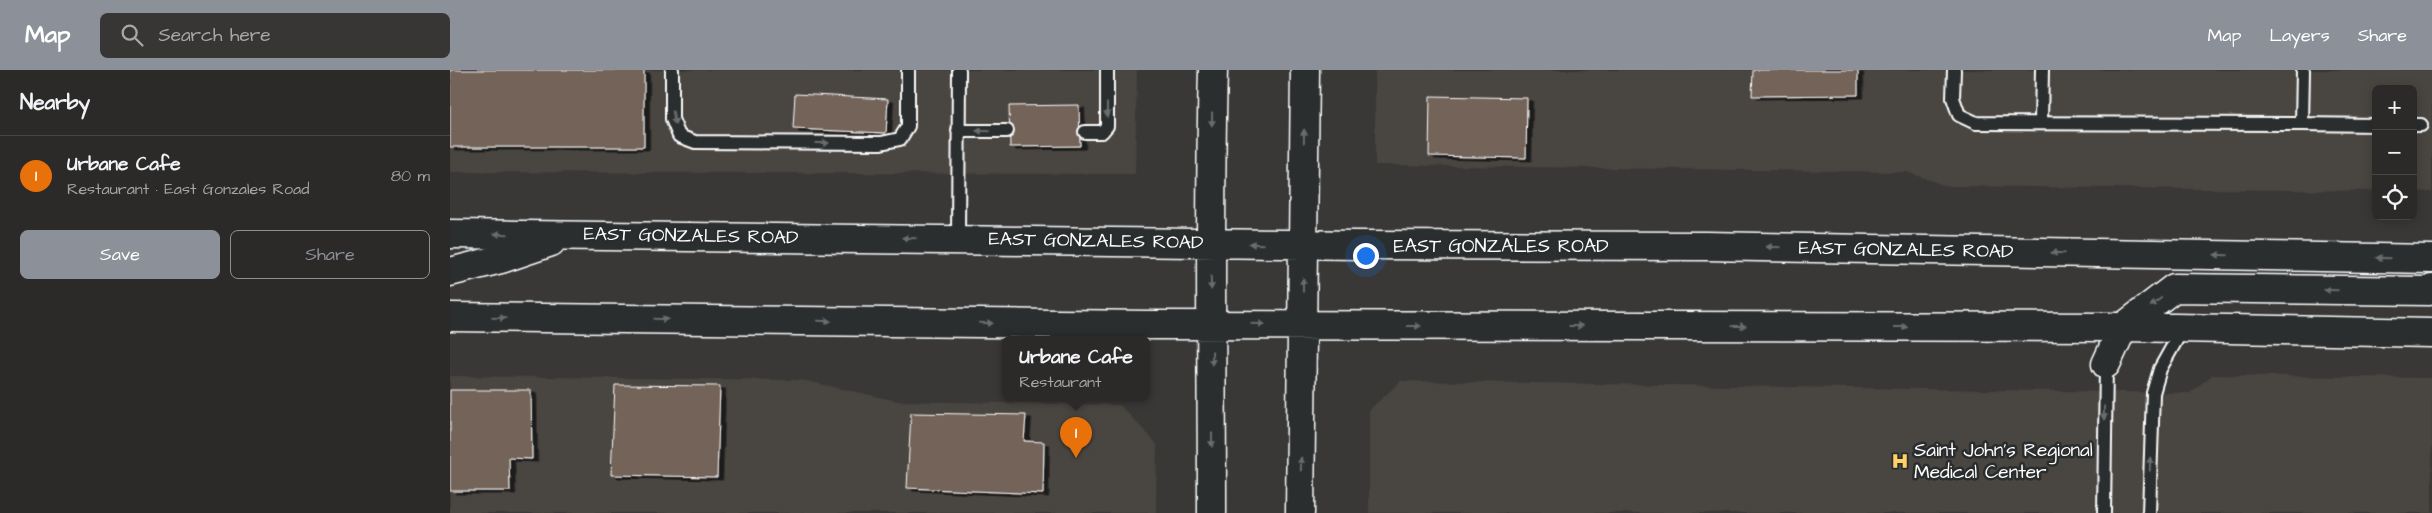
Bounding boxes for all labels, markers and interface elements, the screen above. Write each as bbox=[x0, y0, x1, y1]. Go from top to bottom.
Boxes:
search box bbox=[100, 13, 450, 58]
text: Map bbox=[25, 18, 70, 52]
icon: search bbox=[118, 21, 146, 49]
text: Search here bbox=[158, 22, 271, 49]
text: Map bbox=[2207, 23, 2241, 48]
text: Layers bbox=[2269, 23, 2330, 48]
text: Share bbox=[2358, 23, 2407, 48]
map controls bbox=[2372, 85, 2417, 220]
button: + bbox=[2372, 85, 2417, 130]
text: Nearby bbox=[20, 88, 90, 117]
one-way arrow bbox=[1103, 103, 1111, 119]
one-way arrow bbox=[670, 111, 678, 126]
one-way arrow bbox=[1208, 111, 1216, 127]
one-way arrow bbox=[975, 127, 991, 135]
one-way arrow bbox=[1300, 128, 1308, 144]
button: − bbox=[2372, 130, 2417, 175]
one-way arrow bbox=[815, 139, 831, 147]
text: Urbane Cafe bbox=[67, 151, 181, 178]
text: 1 bbox=[35, 165, 37, 187]
text: 80 m bbox=[391, 165, 430, 187]
button: locate bbox=[2372, 175, 2417, 220]
text: Restaurant · East Gonzales Road bbox=[67, 178, 309, 200]
street label: EAST GONZALES ROAD bbox=[583, 221, 799, 251]
street label: EAST GONZALES ROAD bbox=[988, 226, 1204, 256]
button: Save bbox=[20, 230, 220, 279]
button: Share bbox=[230, 230, 430, 279]
one-way arrow bbox=[493, 230, 509, 238]
street label: EAST GONZALES ROAD bbox=[1394, 233, 1608, 260]
one-way arrow bbox=[901, 234, 917, 242]
street label: EAST GONZALES ROAD bbox=[1798, 235, 2014, 265]
one-way arrow bbox=[1248, 239, 1264, 247]
your location bbox=[1353, 243, 1379, 269]
one-way arrow bbox=[1765, 243, 1781, 251]
one-way arrow bbox=[2050, 248, 2066, 256]
one-way arrow bbox=[2213, 251, 2229, 259]
one-way arrow bbox=[2375, 254, 2391, 262]
one-way arrow bbox=[1208, 276, 1216, 292]
one-way arrow bbox=[1299, 276, 1307, 292]
one-way arrow bbox=[2323, 286, 2339, 294]
one-way arrow bbox=[2149, 297, 2163, 307]
one-way arrow bbox=[491, 314, 507, 322]
one-way arrow bbox=[653, 316, 669, 324]
one-way arrow bbox=[816, 317, 832, 325]
one-way arrow bbox=[978, 319, 994, 327]
one-way arrow bbox=[1250, 320, 1266, 328]
one-way arrow bbox=[1406, 322, 1422, 330]
one-way arrow bbox=[1569, 322, 1585, 330]
one-way arrow bbox=[1731, 322, 1747, 330]
one-way arrow bbox=[1894, 323, 1910, 331]
popup bbox=[1002, 336, 1150, 401]
text: Urbane Cafe bbox=[1019, 344, 1133, 371]
one-way arrow bbox=[1208, 350, 1216, 366]
text: Restaurant bbox=[1019, 371, 1101, 393]
one-way arrow bbox=[2100, 405, 2108, 421]
pin: 1 bbox=[1060, 417, 1092, 458]
one-way arrow bbox=[1208, 432, 1216, 448]
place label: Saint John's Regional Medical Center bbox=[1914, 437, 2093, 486]
hospital icon: Saint John's Regional Medical Center bbox=[1890, 451, 1910, 471]
one-way arrow bbox=[1297, 456, 1305, 472]
one-way arrow bbox=[2147, 456, 2155, 472]

